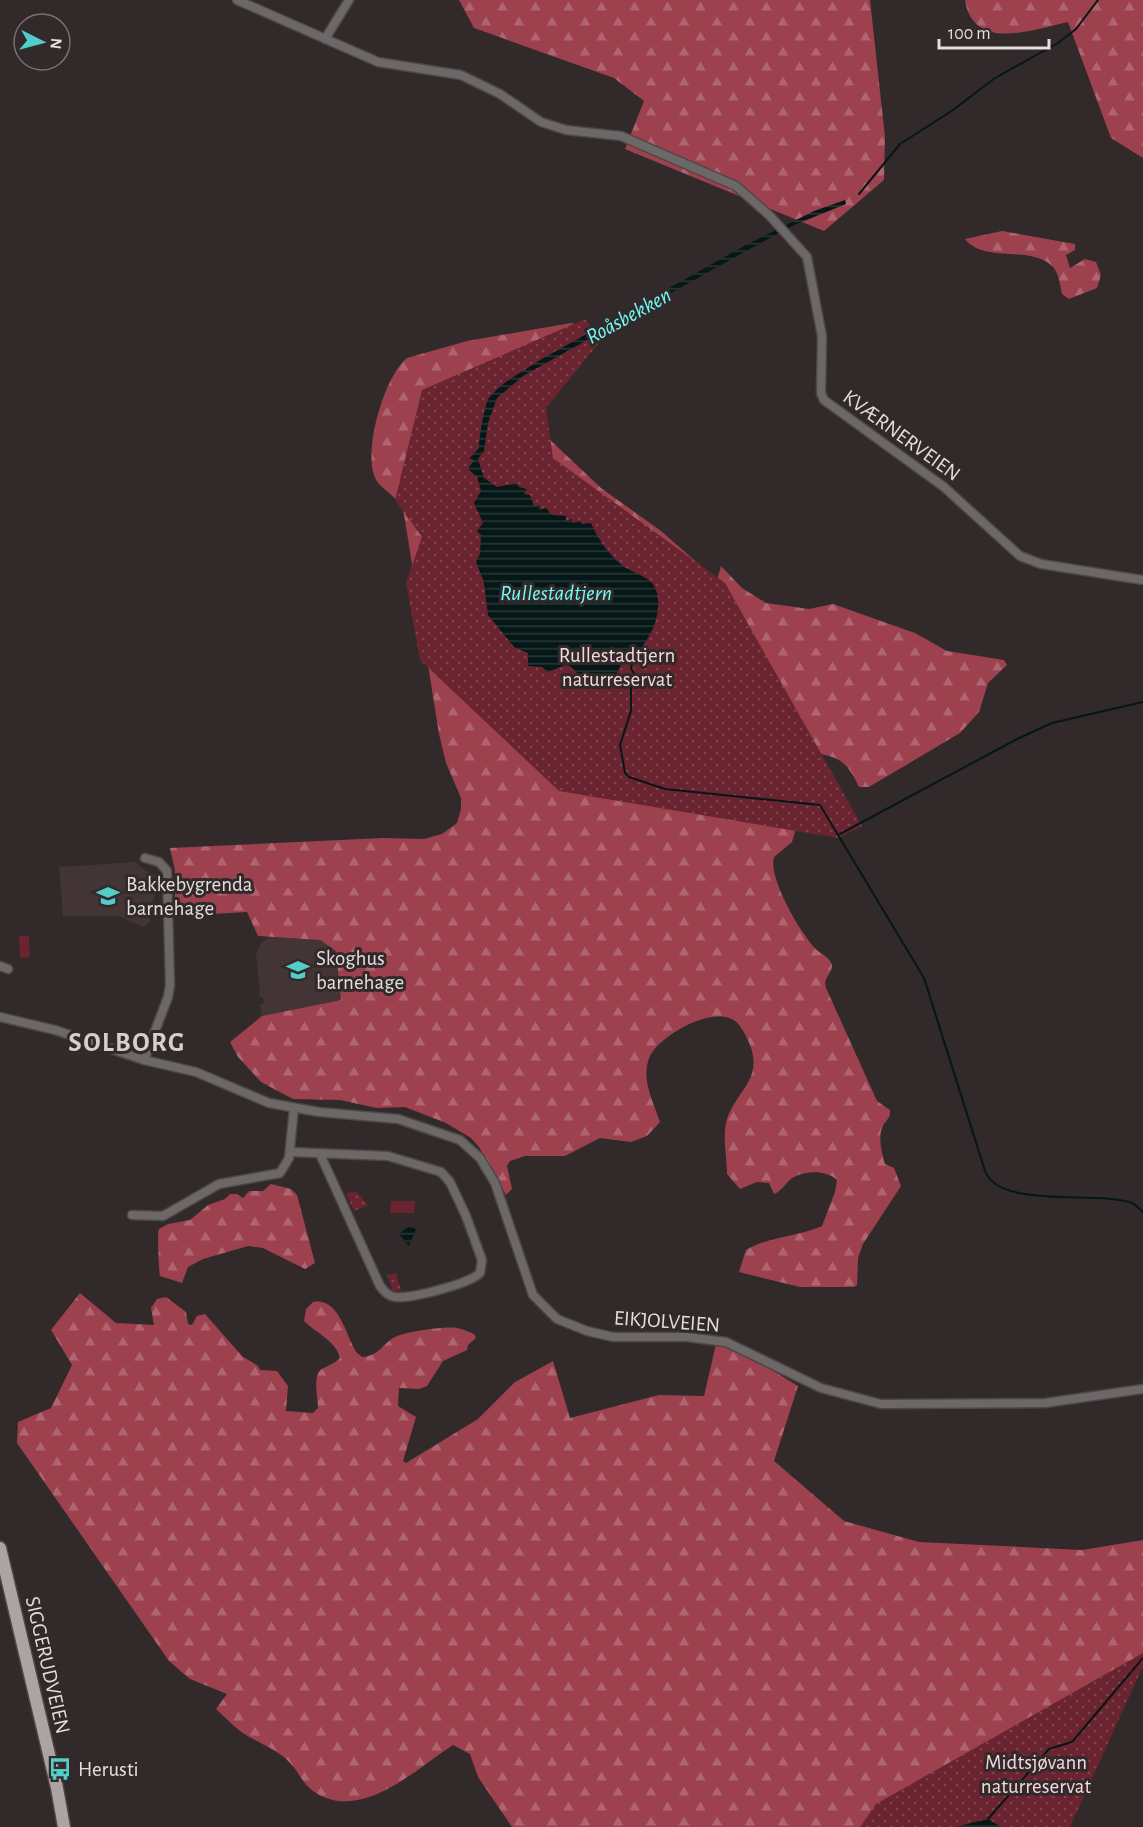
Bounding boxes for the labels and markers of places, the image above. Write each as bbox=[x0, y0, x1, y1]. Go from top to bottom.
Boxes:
place label: Bakkebygrenda barnehage bbox=[126, 874, 253, 919]
school or university icon: Bakkebygrenda barnehage bbox=[95, 883, 121, 909]
place label: Skoghus barnehage bbox=[316, 948, 404, 993]
school or university icon: Skoghus barnehage bbox=[285, 957, 311, 983]
bus stop icon: Herusti bbox=[47, 1756, 73, 1782]
place label: Herusti bbox=[78, 1759, 139, 1780]

